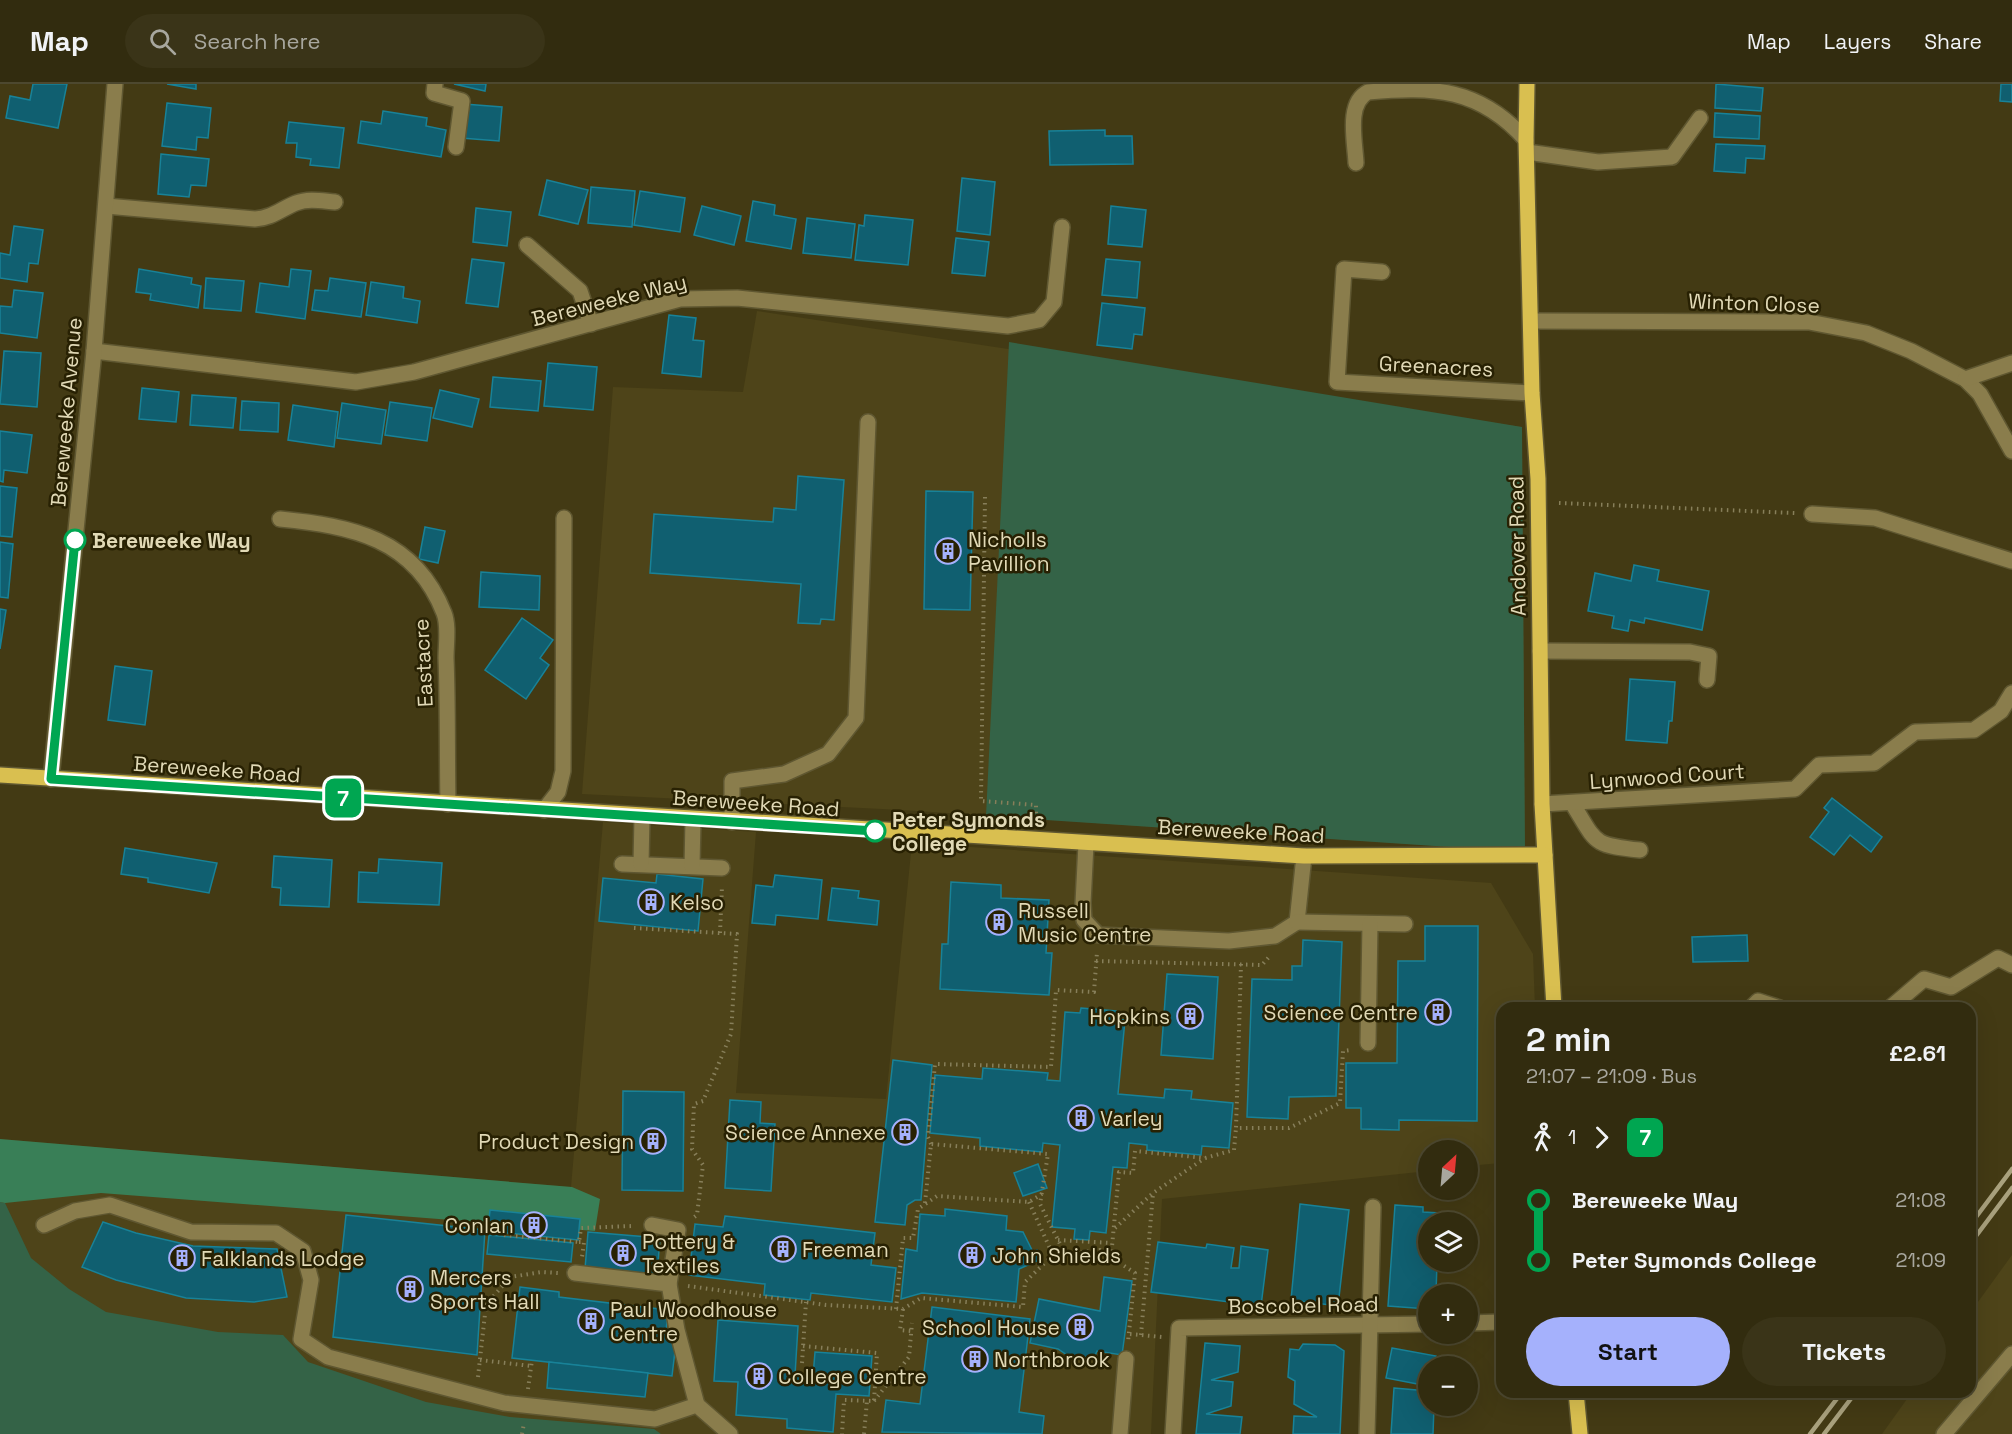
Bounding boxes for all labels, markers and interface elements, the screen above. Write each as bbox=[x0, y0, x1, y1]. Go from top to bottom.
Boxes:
search box bbox=[125, 14, 545, 68]
text: Map bbox=[30, 23, 89, 59]
icon: search bbox=[146, 25, 179, 58]
text: Search here bbox=[194, 27, 321, 55]
text: Map bbox=[1747, 28, 1791, 55]
text: Layers bbox=[1824, 28, 1891, 55]
text: Share bbox=[1924, 28, 1982, 55]
street label: Bereweeke Way bbox=[529, 268, 689, 332]
street label: Winton Close bbox=[1688, 287, 1820, 319]
street label: Bereweeke Avenue bbox=[44, 316, 88, 508]
street label: Greenacres bbox=[1378, 350, 1494, 382]
street label: Andover Road bbox=[1502, 476, 1532, 616]
place label: Nicholls Pavillion bbox=[968, 526, 1050, 577]
place label: Bereweeke Way bbox=[92, 527, 251, 554]
marker: Bereweeke Way bbox=[64, 529, 86, 551]
building icon: Nicholls Pavillion bbox=[933, 536, 963, 566]
street label: Eastacre bbox=[407, 618, 439, 708]
street label: Bereweeke Road bbox=[132, 750, 302, 788]
street label: Lynwood Court bbox=[1589, 757, 1745, 795]
line badge: 7 bbox=[324, 778, 362, 818]
street label: Bereweeke Road bbox=[671, 784, 841, 822]
text: 7 bbox=[337, 785, 349, 812]
place label: Peter Symonds College bbox=[892, 806, 1045, 857]
street label: Bereweeke Road bbox=[1157, 813, 1325, 849]
marker: Peter Symonds College bbox=[864, 820, 886, 842]
building icon: Kelso bbox=[636, 887, 666, 917]
place label: Kelso bbox=[670, 889, 724, 916]
place label: Russell Music Centre bbox=[1018, 897, 1151, 948]
building icon: Russell Music Centre bbox=[984, 907, 1014, 937]
building icon: Science Centre bbox=[1423, 997, 1453, 1027]
place label: Science Centre bbox=[1264, 999, 1418, 1026]
building icon: Hopkins bbox=[1175, 1001, 1205, 1031]
place label: Hopkins bbox=[1089, 1003, 1170, 1030]
text: 2 min bbox=[1526, 1019, 1611, 1061]
text: £2.61 bbox=[1889, 1039, 1946, 1067]
text: 21:07 – 21:09 · Bus bbox=[1526, 1063, 1697, 1089]
building icon: Varley bbox=[1066, 1103, 1096, 1133]
place label: Varley bbox=[1100, 1105, 1163, 1132]
building icon: Science Annexe bbox=[890, 1117, 920, 1147]
place label: Science Annexe bbox=[725, 1119, 886, 1146]
icon: walk bbox=[1526, 1121, 1559, 1154]
icon: forward bbox=[1585, 1121, 1618, 1154]
text: 1 bbox=[1568, 1124, 1576, 1150]
text: 7 bbox=[1639, 1124, 1651, 1151]
building icon: Product Design bbox=[638, 1126, 668, 1156]
place label: Product Design bbox=[478, 1128, 634, 1155]
north arrow bbox=[1418, 1140, 1478, 1200]
map controls bbox=[1418, 1140, 1478, 1416]
text: Bereweeke Way bbox=[1572, 1186, 1738, 1214]
text: 21:08 bbox=[1895, 1187, 1946, 1213]
building icon: Conlan bbox=[519, 1210, 549, 1240]
place label: Conlan bbox=[445, 1212, 514, 1239]
button: layers bbox=[1418, 1212, 1478, 1272]
place label: Pottery & Textiles bbox=[642, 1228, 735, 1279]
building icon: Freeman bbox=[768, 1234, 798, 1264]
place label: Freeman bbox=[802, 1236, 889, 1263]
building icon: Pottery & Textiles bbox=[608, 1238, 638, 1268]
building icon: John Shields bbox=[957, 1240, 987, 1270]
place label: John Shields bbox=[992, 1242, 1121, 1269]
building icon: Falklands Lodge bbox=[167, 1243, 197, 1273]
place label: Falklands Lodge bbox=[201, 1245, 365, 1272]
text: Peter Symonds College bbox=[1572, 1246, 1817, 1274]
text: 21:09 bbox=[1895, 1247, 1946, 1273]
place label: Mercers Sports Hall bbox=[430, 1264, 540, 1315]
building icon: Mercers Sports Hall bbox=[395, 1274, 425, 1304]
button: + bbox=[1418, 1284, 1478, 1344]
street label: Boscobel Road bbox=[1227, 1290, 1379, 1320]
place label: Paul Woodhouse Centre bbox=[610, 1296, 777, 1347]
building icon: Paul Woodhouse Centre bbox=[576, 1306, 606, 1336]
building icon: School House bbox=[1065, 1312, 1095, 1342]
place label: School House bbox=[922, 1314, 1060, 1341]
button: Start bbox=[1526, 1317, 1730, 1386]
button: Tickets bbox=[1742, 1317, 1946, 1386]
building icon: Northbrook bbox=[960, 1344, 990, 1374]
place label: Northbrook bbox=[994, 1346, 1110, 1373]
button: − bbox=[1418, 1356, 1478, 1416]
building icon: College Centre bbox=[744, 1361, 774, 1391]
place label: College Centre bbox=[778, 1363, 927, 1390]

